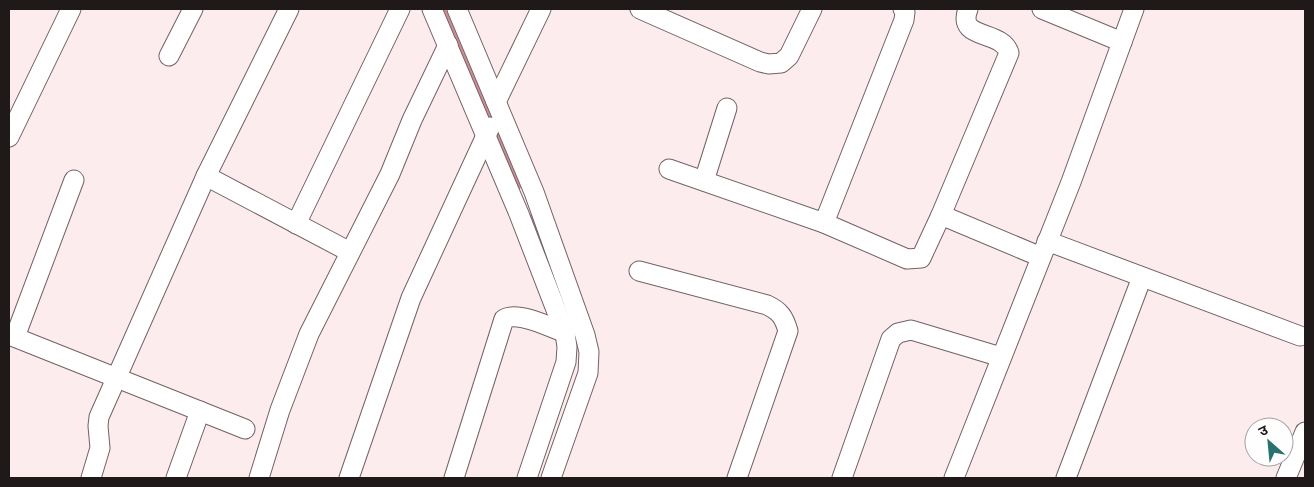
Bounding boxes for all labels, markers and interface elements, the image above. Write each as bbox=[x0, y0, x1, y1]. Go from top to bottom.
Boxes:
north arrow bbox=[1244, 417, 1294, 467]
text: उ bbox=[1256, 421, 1272, 440]

